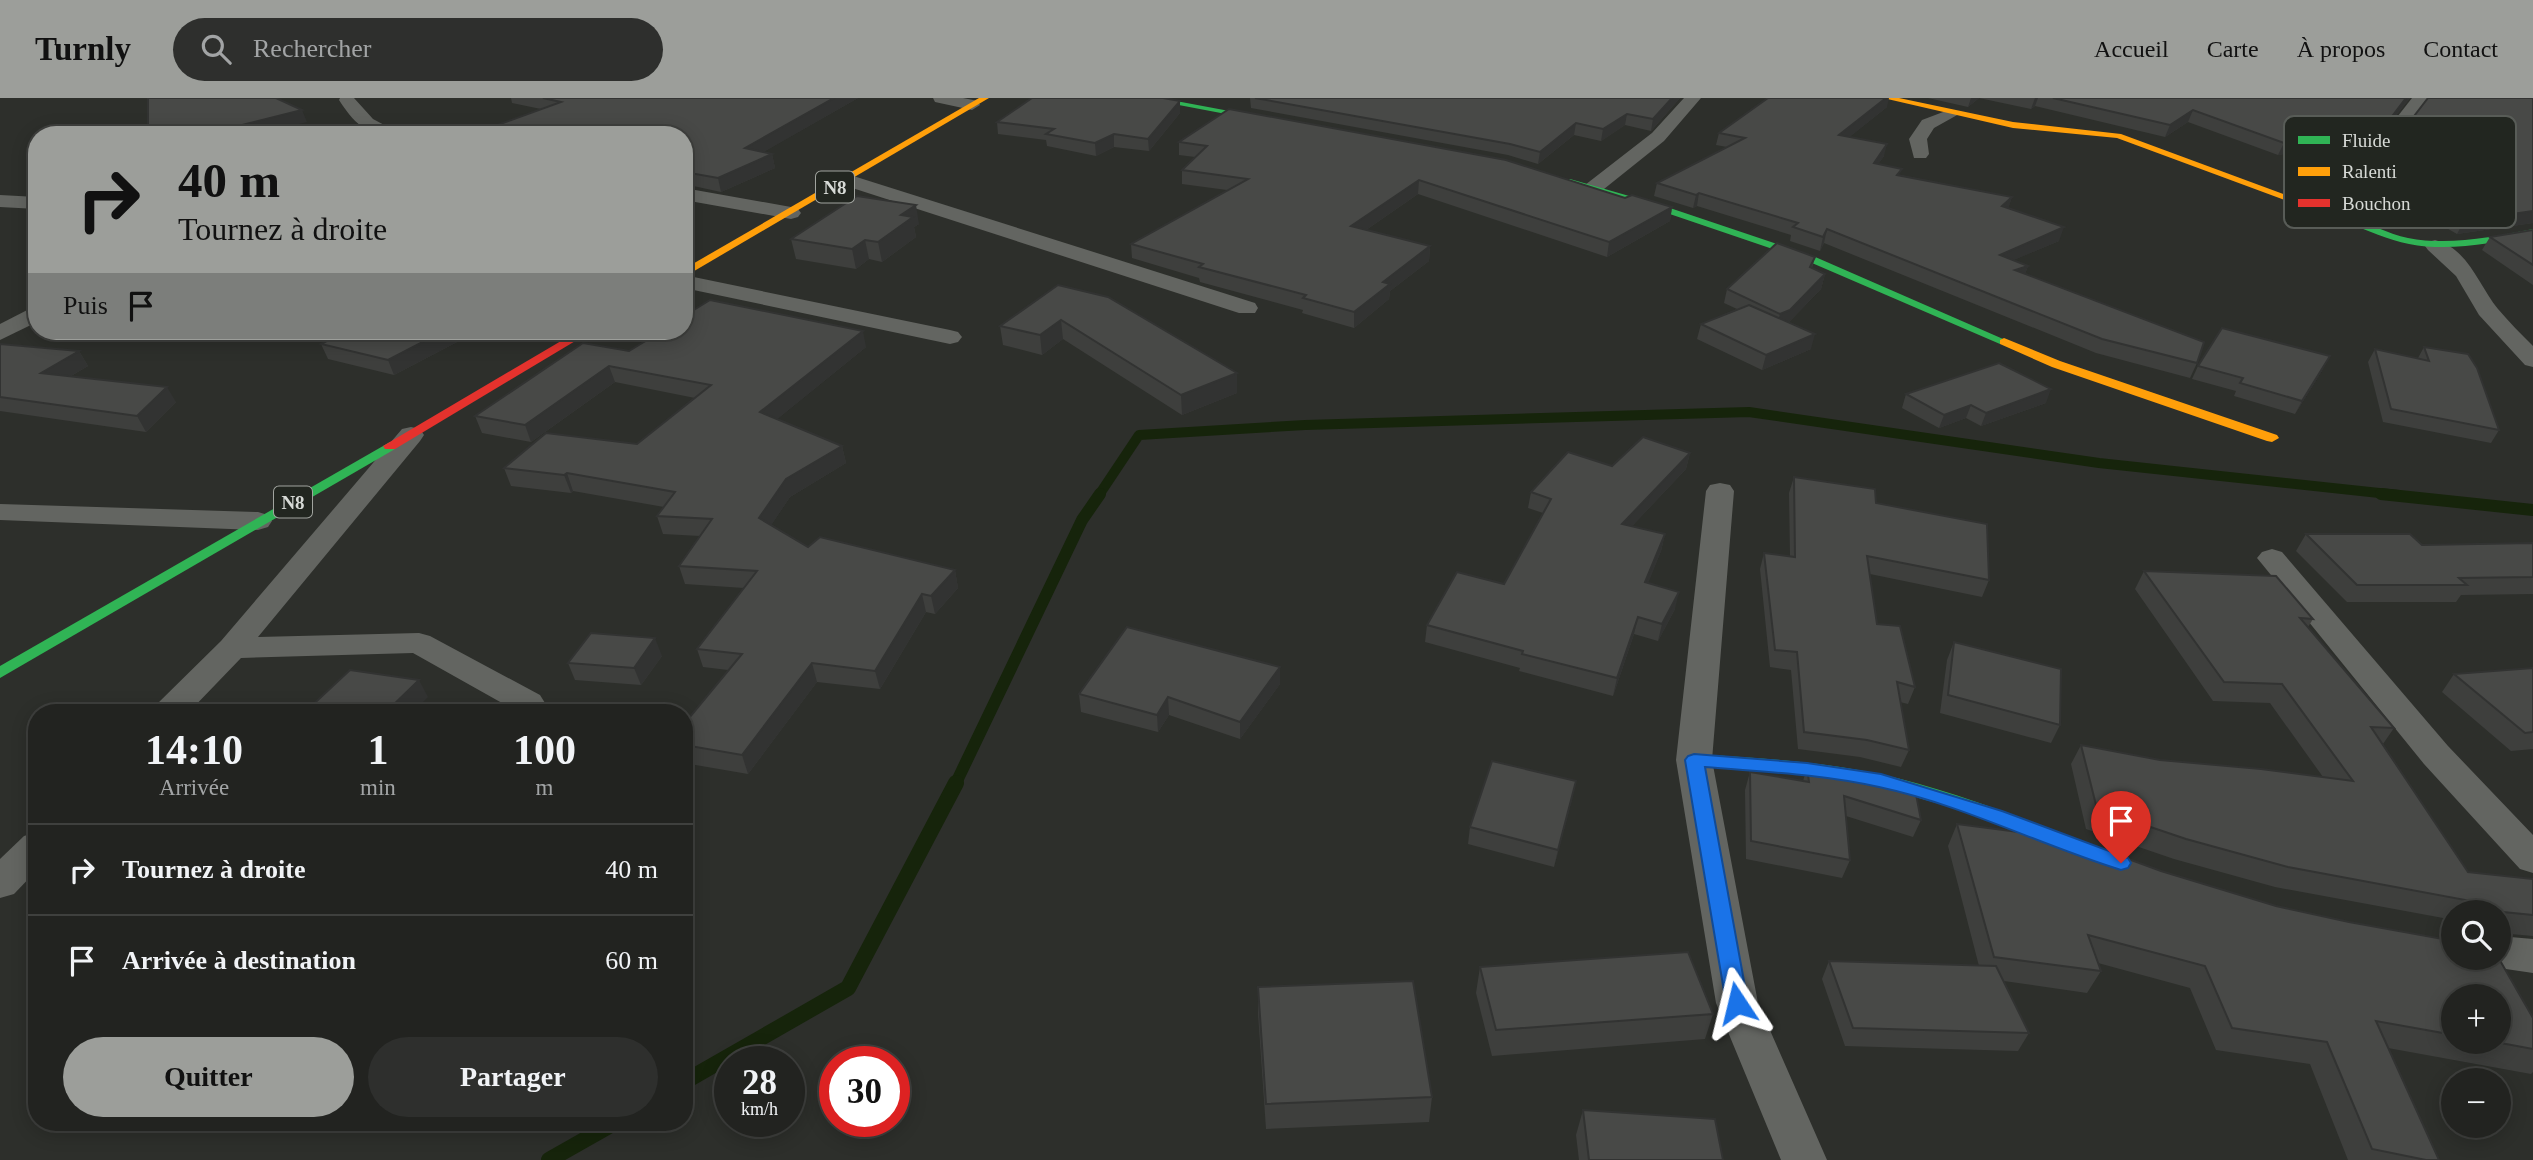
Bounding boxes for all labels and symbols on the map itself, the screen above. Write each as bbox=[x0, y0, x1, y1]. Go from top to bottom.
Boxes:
legend bbox=[2284, 116, 2516, 228]
text: Fluide bbox=[2342, 130, 2391, 151]
text: Ralenti bbox=[2342, 161, 2397, 182]
road number: N8 bbox=[816, 172, 854, 202]
text: Bouchon bbox=[2342, 193, 2411, 214]
road number: N8 bbox=[274, 486, 312, 518]
pin bbox=[2091, 791, 2151, 863]
position arrow bbox=[1700, 966, 1774, 1040]
speed limit sign: 30 bbox=[819, 1046, 910, 1137]

